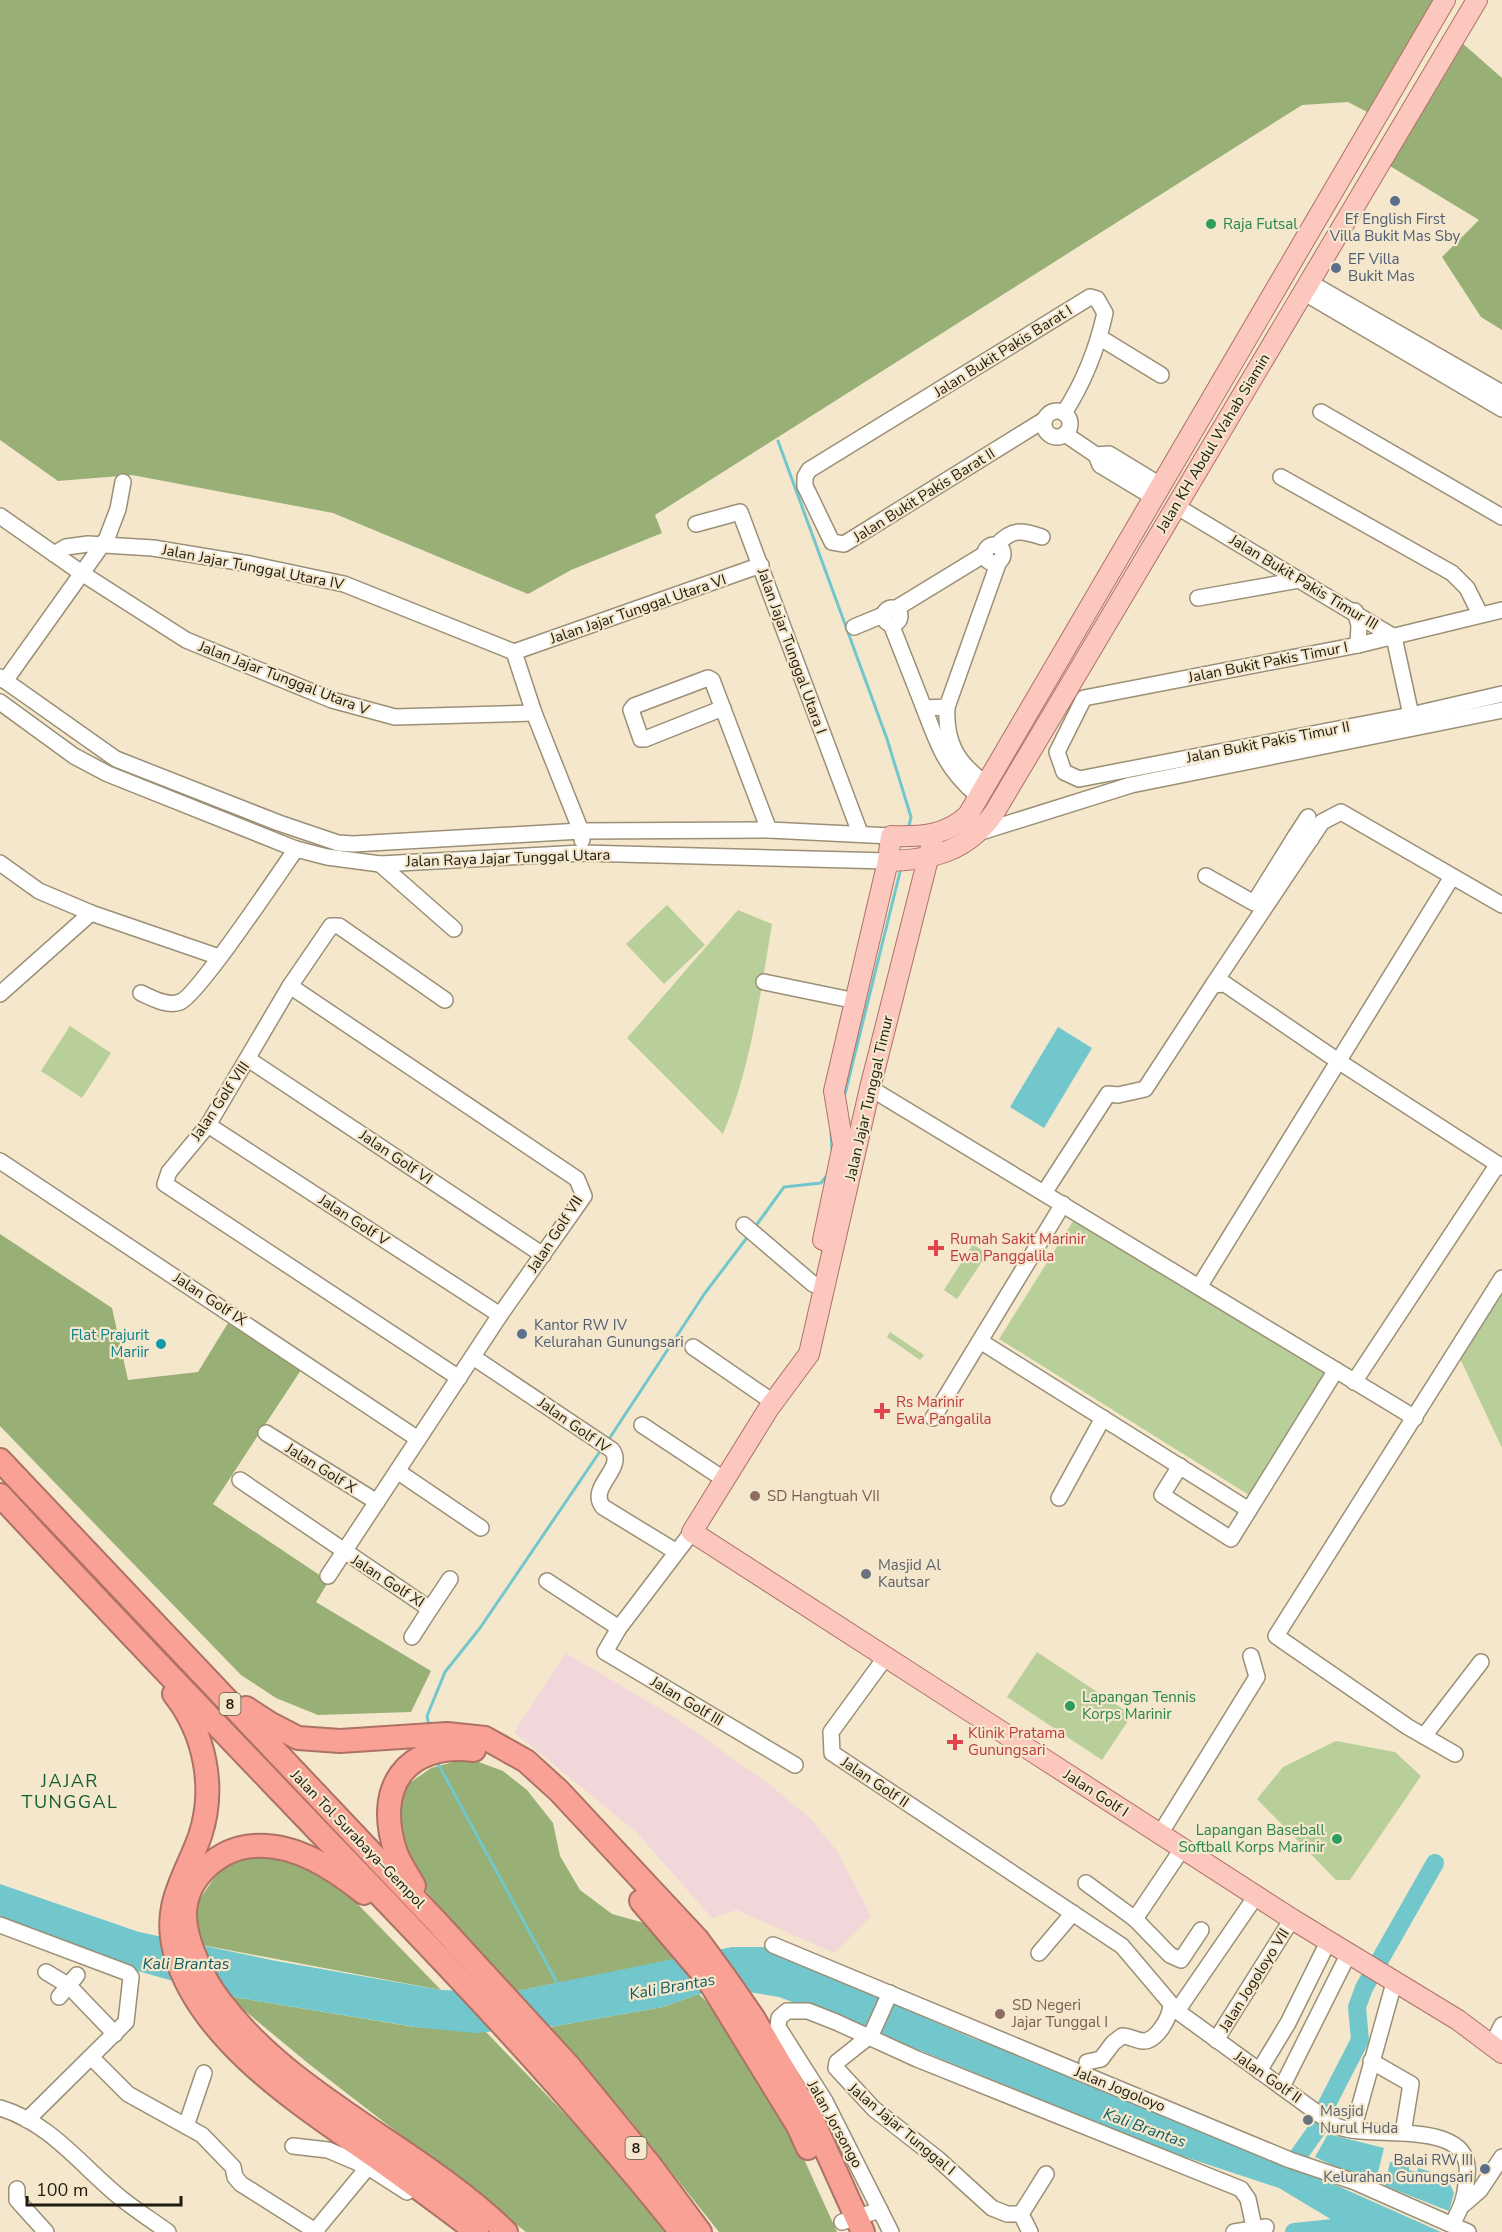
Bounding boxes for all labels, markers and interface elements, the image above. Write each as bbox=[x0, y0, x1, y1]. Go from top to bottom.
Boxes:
marker: Ef English First Villa Bukit Mas Sby bbox=[1388, 194, 1402, 208]
place label: Ef English First Villa Bukit Mas Sby bbox=[1329, 209, 1461, 246]
place label: Raja Futsal bbox=[1223, 214, 1298, 234]
marker: Raja Futsal bbox=[1204, 217, 1218, 231]
place label: EF Villa Bukit Mas bbox=[1348, 249, 1415, 286]
marker: EF Villa Bukit Mas bbox=[1329, 261, 1343, 275]
street label: Jalan Bukit Pakis Barat I bbox=[929, 300, 1076, 402]
street label: Jalan KH Abdul Wahab Siamin bbox=[1151, 350, 1274, 537]
street label: Jalan Bukit Pakis Barat II bbox=[849, 443, 999, 547]
street label: Jalan Bukit Pakis Timur III bbox=[1225, 529, 1382, 634]
street label: Jalan Jajar Tunggal Utara IV bbox=[159, 539, 346, 595]
street label: Jalan Jajar Tunggal Utara I bbox=[752, 564, 831, 737]
street label: Jalan Jajar Tunggal Utara VI bbox=[546, 569, 729, 649]
street label: Jalan Jajar Tunggal Utara V bbox=[195, 636, 373, 720]
street label: Jalan Bukit Pakis Timur I bbox=[1186, 637, 1350, 687]
street label: Jalan Bukit Pakis Timur II bbox=[1184, 716, 1351, 768]
street label: Jalan Raya Jajar Tunggal Utara bbox=[405, 844, 610, 872]
street label: Jalan Jajar Tunggal Timur bbox=[840, 1013, 898, 1184]
street label: Jalan Golf VIII bbox=[185, 1057, 254, 1145]
street label: Jalan Golf VI bbox=[355, 1125, 436, 1189]
street label: Jalan Golf V bbox=[314, 1189, 394, 1251]
street label: Jalan Golf VII bbox=[522, 1192, 587, 1277]
place label: Rumah Sakit Marinir Ewa Panggalila bbox=[950, 1229, 1087, 1266]
marker: Rumah Sakit Marinir Ewa Panggalila bbox=[927, 1239, 945, 1257]
street label: Jalan Golf IX bbox=[169, 1267, 251, 1330]
place label: Kantor RW IV Kelurahan Gunungsari bbox=[534, 1315, 684, 1352]
place label: Flat Prajurit Mariir bbox=[71, 1325, 150, 1362]
marker: Kantor RW IV Kelurahan Gunungsari bbox=[515, 1327, 529, 1341]
marker: Flat Prajurit Mariir bbox=[154, 1337, 168, 1351]
street label: Jalan Golf IV bbox=[533, 1392, 615, 1458]
place label: Rs Marinir Ewa Pangalila bbox=[896, 1392, 992, 1429]
marker: Rs Marinir Ewa Pangalila bbox=[873, 1402, 891, 1420]
street label: Jalan Golf X bbox=[281, 1438, 360, 1498]
place label: SD Hangtuah VII bbox=[767, 1486, 880, 1506]
marker: SD Hangtuah VII bbox=[748, 1489, 762, 1503]
street label: Jalan Golf XI bbox=[347, 1549, 428, 1612]
place label: Masjid Al Kautsar bbox=[878, 1555, 942, 1592]
marker: Masjid Al Kautsar bbox=[859, 1567, 873, 1581]
street label: Jalan Golf III bbox=[646, 1671, 727, 1731]
place label: Lapangan Tennis Korps Marinir bbox=[1082, 1687, 1196, 1724]
road number: 8 bbox=[220, 1693, 240, 1715]
marker: Lapangan Tennis Korps Marinir bbox=[1063, 1699, 1077, 1713]
place label: Klinik Pratama Gunungsari bbox=[968, 1723, 1065, 1760]
marker: Klinik Pratama Gunungsari bbox=[946, 1733, 964, 1751]
street label: Jalan Golf II bbox=[836, 1751, 913, 1812]
street label: Jalan Tol Surabaya–Gempol bbox=[286, 1764, 430, 1913]
street label: Jalan Golf I bbox=[1059, 1764, 1132, 1821]
district label: JAJAR TUNGGAL bbox=[22, 1769, 118, 1814]
place label: Lapangan Baseball Softball Korps Marinir bbox=[1178, 1820, 1326, 1857]
marker: Lapangan Baseball Softball Korps Marinir bbox=[1330, 1832, 1344, 1846]
street label: Jalan Jogoloyo VII bbox=[1214, 1925, 1294, 2036]
water label: Kali Brantas bbox=[143, 1953, 230, 1975]
water label: Kali Brantas bbox=[627, 1969, 717, 2005]
place label: SD Negeri Jajar Tunggal I bbox=[1011, 1995, 1108, 2032]
marker: SD Negeri Jajar Tunggal I bbox=[993, 2007, 1007, 2021]
street label: Jalan Golf II bbox=[1230, 2046, 1306, 2107]
street label: Jalan Jogoloyo bbox=[1071, 2061, 1168, 2116]
street label: Jalan Jorsongo bbox=[802, 2076, 867, 2171]
street label: Jalan Jajar Tunggal I bbox=[844, 2078, 960, 2180]
place label: Masjid Nurul Huda bbox=[1320, 2101, 1398, 2138]
water label: Kali Brantas bbox=[1100, 2103, 1190, 2153]
marker: Masjid Nurul Huda bbox=[1301, 2113, 1315, 2127]
road number: 8 bbox=[626, 2137, 646, 2159]
place label: Balai RW III Kelurahan Gunungsari bbox=[1323, 2150, 1473, 2187]
marker: Balai RW III Kelurahan Gunungsari bbox=[1478, 2162, 1492, 2176]
scale bar bbox=[27, 2169, 182, 2207]
text: 100 m bbox=[36, 2178, 88, 2202]

